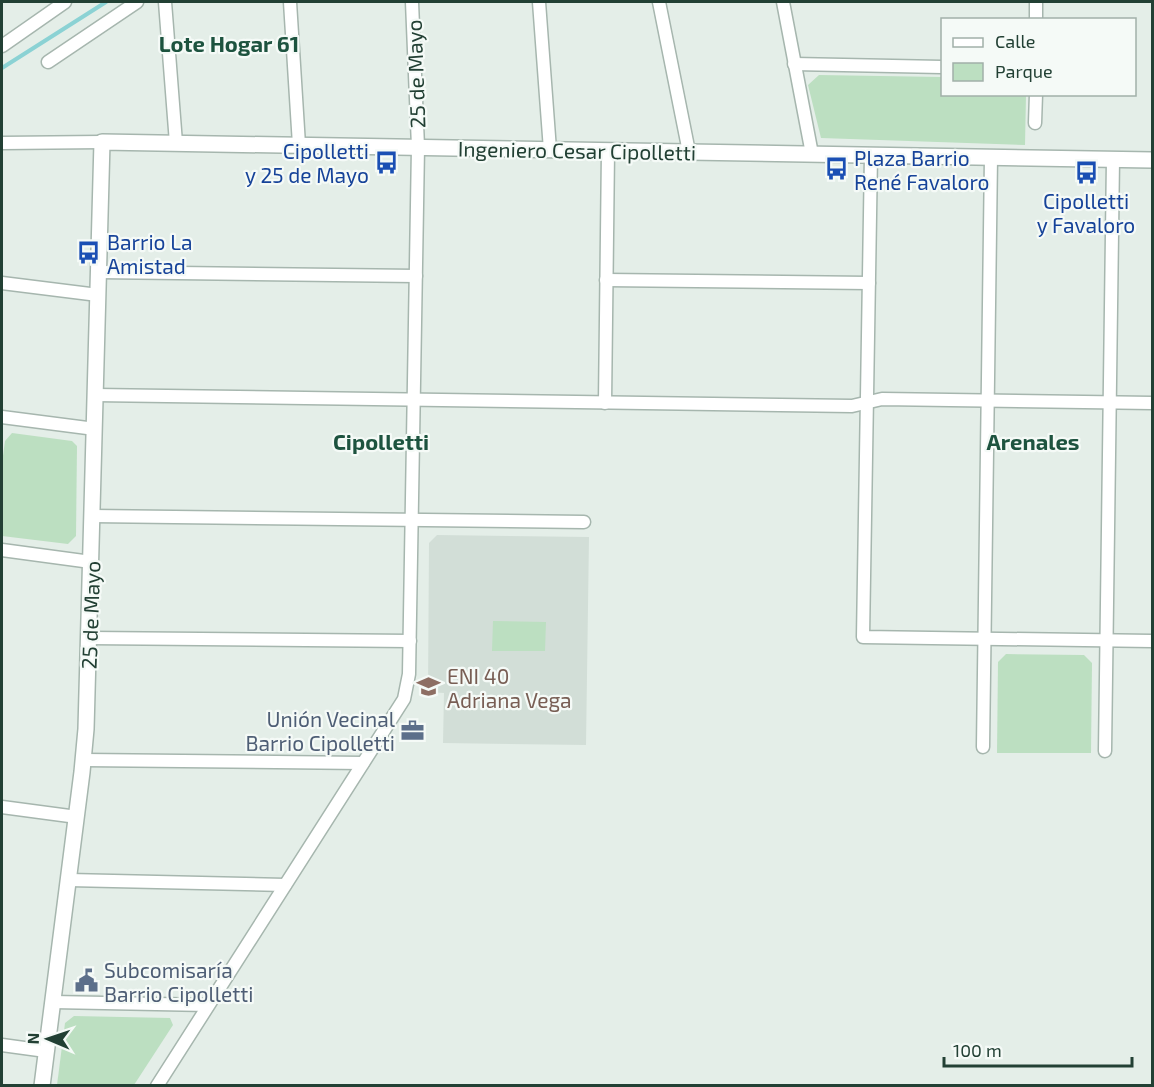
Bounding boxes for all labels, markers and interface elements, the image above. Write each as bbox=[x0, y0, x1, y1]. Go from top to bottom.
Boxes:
legend bbox=[941, 18, 1136, 96]
street label: 25 de Mayo bbox=[401, 19, 429, 129]
district label: Lote Hogar 61 bbox=[159, 30, 299, 56]
text: Calle bbox=[995, 30, 1036, 52]
text: Parque bbox=[995, 60, 1053, 82]
street label: Ingeniero Cesar Cipolletti bbox=[458, 135, 696, 165]
place label: Cipolletti y 25 de Mayo bbox=[245, 138, 369, 187]
place label: Plaza Barrio René Favaloro bbox=[854, 145, 989, 194]
bus stop icon: Cipolletti y 25 de Mayo bbox=[374, 149, 400, 175]
bus stop icon: Plaza Barrio René Favaloro bbox=[823, 156, 849, 182]
bus stop icon: Cipolletti y Favaloro bbox=[1073, 159, 1099, 185]
place label: Cipolletti y Favaloro bbox=[1037, 188, 1135, 237]
place label: Barrio La Amistad bbox=[107, 229, 193, 278]
bus stop icon: Barrio La Amistad bbox=[76, 240, 102, 266]
district label: Cipolletti bbox=[333, 428, 429, 454]
district label: Arenales bbox=[986, 428, 1080, 454]
street label: 25 de Mayo bbox=[76, 560, 104, 670]
place label: ENI 40 Adriana Vega bbox=[447, 663, 572, 712]
school or university icon: ENI 40 Adriana Vega bbox=[416, 674, 442, 700]
place label: Unión Vecinal Barrio Cipolletti bbox=[246, 706, 396, 755]
office icon: Unión Vecinal Barrio Cipolletti bbox=[400, 717, 426, 743]
place label: Subcomisaría Barrio Cipolletti bbox=[104, 957, 253, 1006]
public building icon: Subcomisaría Barrio Cipolletti bbox=[73, 968, 99, 994]
north arrow bbox=[18, 1009, 78, 1069]
scale bar bbox=[944, 1030, 1132, 1068]
text: N bbox=[23, 1032, 42, 1045]
text: 100 m bbox=[953, 1039, 1002, 1061]

